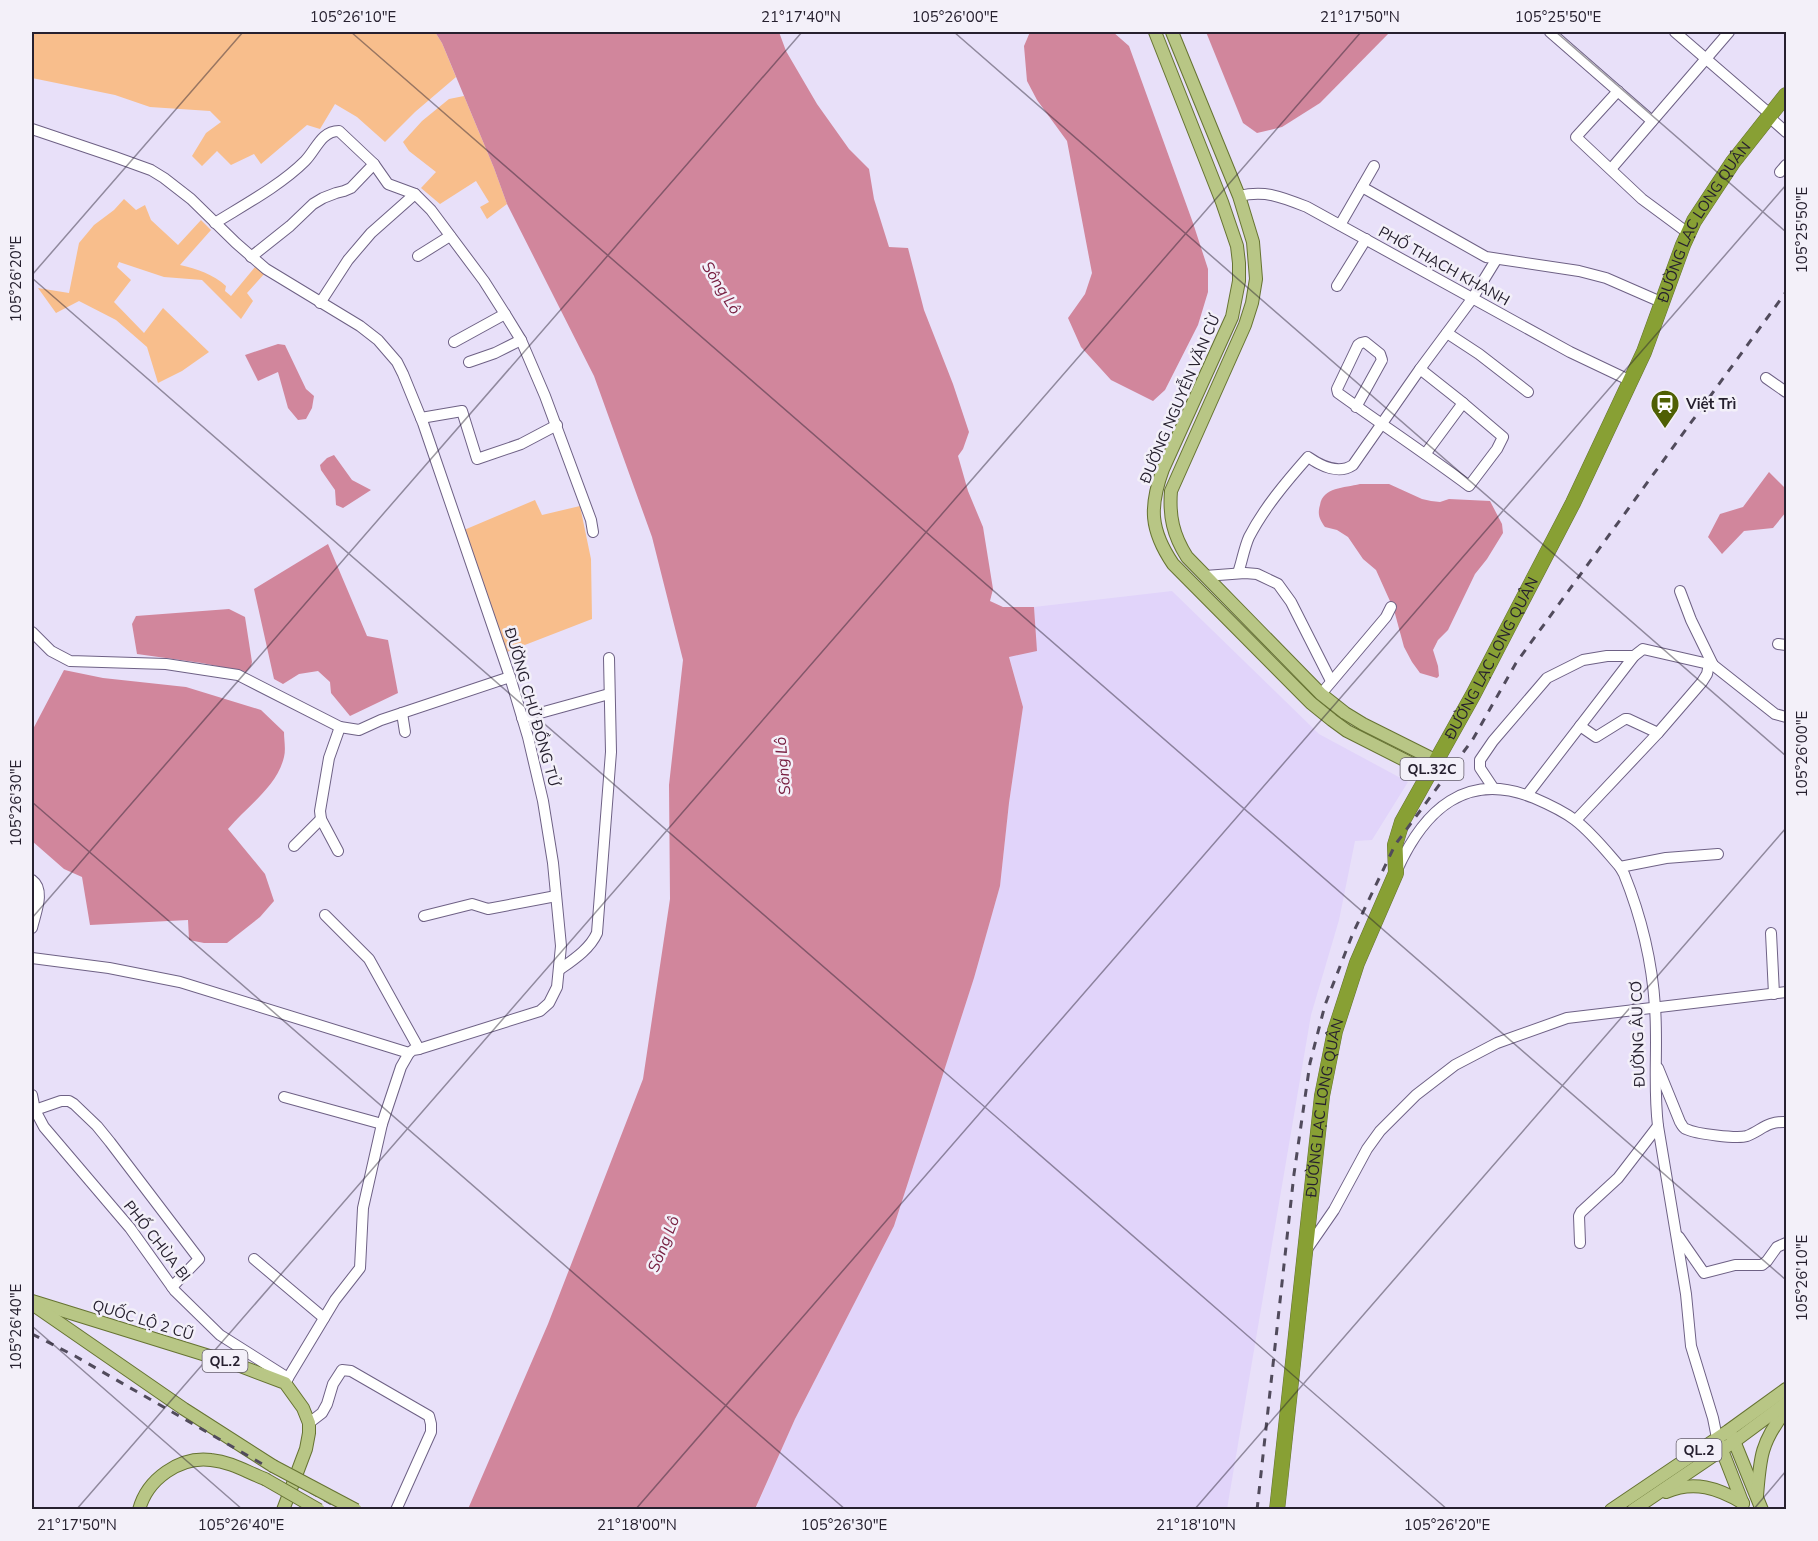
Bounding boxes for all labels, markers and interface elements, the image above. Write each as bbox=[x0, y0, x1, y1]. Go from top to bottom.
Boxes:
text: 105°26'10"E bbox=[310, 7, 396, 27]
text: 21°17'40"N bbox=[761, 7, 841, 27]
text: 105°26'00"E bbox=[912, 7, 998, 27]
text: 21°17'50"N bbox=[1320, 7, 1400, 27]
text: 105°25'50"E bbox=[1515, 7, 1601, 27]
street label: ĐƯỜNG LẠC LONG QUÂN bbox=[1652, 137, 1755, 306]
text: 105°25'50"E bbox=[1792, 187, 1812, 273]
street label: PHỐ THẠCH KHANH bbox=[1375, 220, 1514, 310]
text: 105°26'20"E bbox=[6, 236, 26, 322]
water label: Sông Lô bbox=[696, 257, 746, 319]
street label: ĐƯỜNG NGUYỄN VĂN CỪ bbox=[1133, 310, 1225, 487]
station icon: Việt Trì bbox=[1649, 388, 1681, 430]
place label: Việt Trì bbox=[1685, 394, 1736, 414]
street label: ĐƯỜNG LẠC LONG QUÂN bbox=[1440, 573, 1543, 744]
street label: ĐƯỜNG CHỬ ĐỒNG TỬ bbox=[499, 624, 566, 790]
text: 105°26'00"E bbox=[1792, 711, 1812, 797]
water label: Sông Lô bbox=[769, 736, 797, 796]
road number: QL.32C bbox=[1400, 758, 1464, 780]
text: 105°26'30"E bbox=[6, 760, 26, 846]
street label: ĐƯỜNG ÂU CƠ bbox=[1625, 981, 1650, 1089]
street label: ĐƯỜNG LẠC LONG QUÂN bbox=[1301, 1016, 1349, 1200]
street label: PHỐ CHÙA BI bbox=[119, 1195, 196, 1286]
water label: Sông Lô bbox=[643, 1213, 685, 1275]
text: 105°26'10"E bbox=[1792, 1235, 1812, 1321]
text: 105°26'40"E bbox=[6, 1284, 26, 1370]
street label: QUỐC LỘ 2 CŨ bbox=[90, 1293, 197, 1345]
road number: QL.2 bbox=[202, 1350, 248, 1372]
road number: QL.2 bbox=[1676, 1439, 1722, 1461]
text: 21°17'50"N bbox=[37, 1515, 117, 1535]
text: 105°26'40"E bbox=[198, 1515, 284, 1535]
text: 21°18'00"N bbox=[597, 1515, 677, 1535]
text: 105°26'30"E bbox=[801, 1515, 887, 1535]
text: 21°18'10"N bbox=[1156, 1515, 1236, 1535]
text: 105°26'20"E bbox=[1404, 1515, 1490, 1535]

